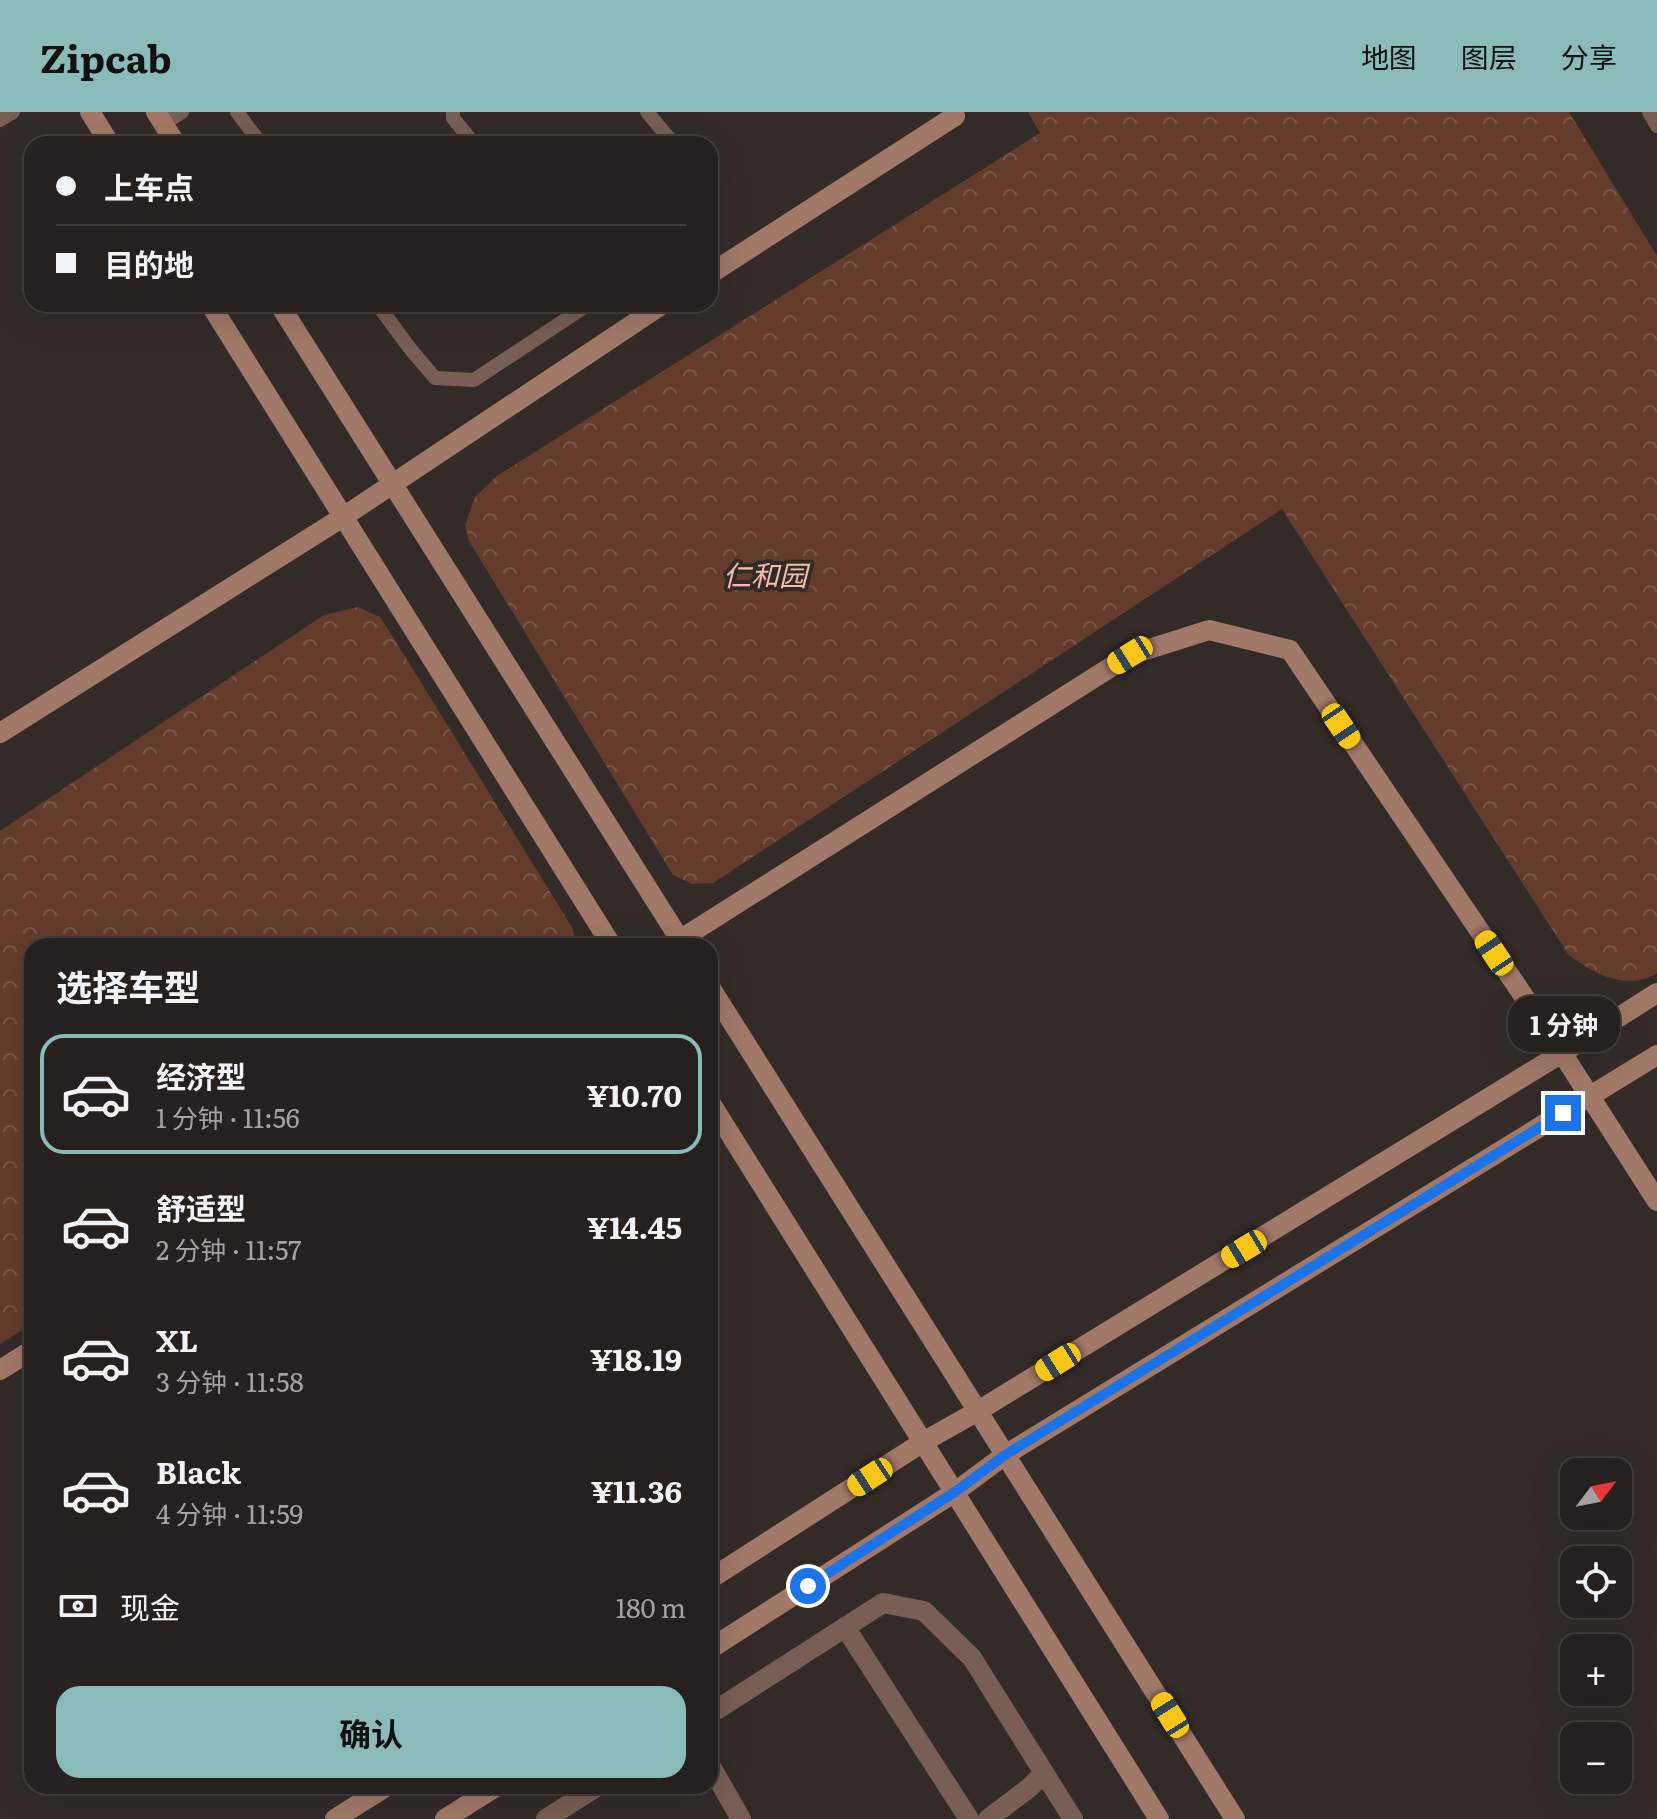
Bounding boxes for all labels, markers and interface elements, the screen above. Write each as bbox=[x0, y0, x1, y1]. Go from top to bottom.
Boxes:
text: Zipcab bbox=[40, 28, 172, 85]
text: 地图 bbox=[1361, 35, 1417, 77]
text: 图层 bbox=[1461, 35, 1517, 77]
text: 分享 bbox=[1561, 35, 1617, 77]
text: 上车点 bbox=[104, 164, 194, 208]
text: 目的地 bbox=[104, 241, 194, 285]
park label: 仁和园 bbox=[723, 553, 811, 595]
car bbox=[1103, 632, 1157, 678]
car bbox=[1318, 699, 1364, 753]
car bbox=[1471, 926, 1517, 980]
text: 选择车型 bbox=[56, 959, 200, 1012]
callout: 1 分钟 bbox=[1507, 997, 1619, 1053]
text: 1 分钟 bbox=[1530, 1004, 1598, 1043]
text: 经济型 bbox=[156, 1053, 246, 1097]
icon: car bbox=[60, 1058, 132, 1130]
text: ¥10.70 bbox=[586, 1072, 682, 1116]
route end bbox=[1545, 1095, 1581, 1131]
text: 1 分钟 · 11:56 bbox=[156, 1097, 300, 1136]
text: 舒适型 bbox=[156, 1185, 246, 1229]
icon: car bbox=[60, 1190, 132, 1262]
text: ¥14.45 bbox=[587, 1204, 682, 1248]
car bbox=[1217, 1226, 1271, 1272]
text: 2 分钟 · 11:57 bbox=[156, 1229, 302, 1268]
text: XL bbox=[156, 1317, 198, 1361]
icon: car bbox=[60, 1322, 132, 1394]
text: ¥18.19 bbox=[590, 1336, 682, 1380]
car bbox=[1031, 1339, 1085, 1385]
text: 3 分钟 · 11:58 bbox=[156, 1361, 304, 1400]
text: Black bbox=[156, 1449, 241, 1493]
icon: car bbox=[60, 1454, 132, 1526]
car bbox=[843, 1454, 897, 1500]
north arrow bbox=[1560, 1458, 1632, 1530]
map controls bbox=[1560, 1458, 1632, 1794]
text: ¥11.36 bbox=[591, 1468, 682, 1512]
text: 4 分钟 · 11:59 bbox=[156, 1493, 303, 1532]
button: locate bbox=[1560, 1546, 1632, 1618]
route start bbox=[790, 1568, 826, 1604]
icon: cash bbox=[56, 1584, 100, 1628]
text: 现金 bbox=[120, 1584, 180, 1628]
text: 180 m bbox=[616, 1587, 686, 1626]
button: + bbox=[1560, 1634, 1632, 1706]
button: 确认 bbox=[56, 1686, 686, 1778]
car bbox=[1147, 1688, 1193, 1742]
button: − bbox=[1560, 1722, 1632, 1794]

